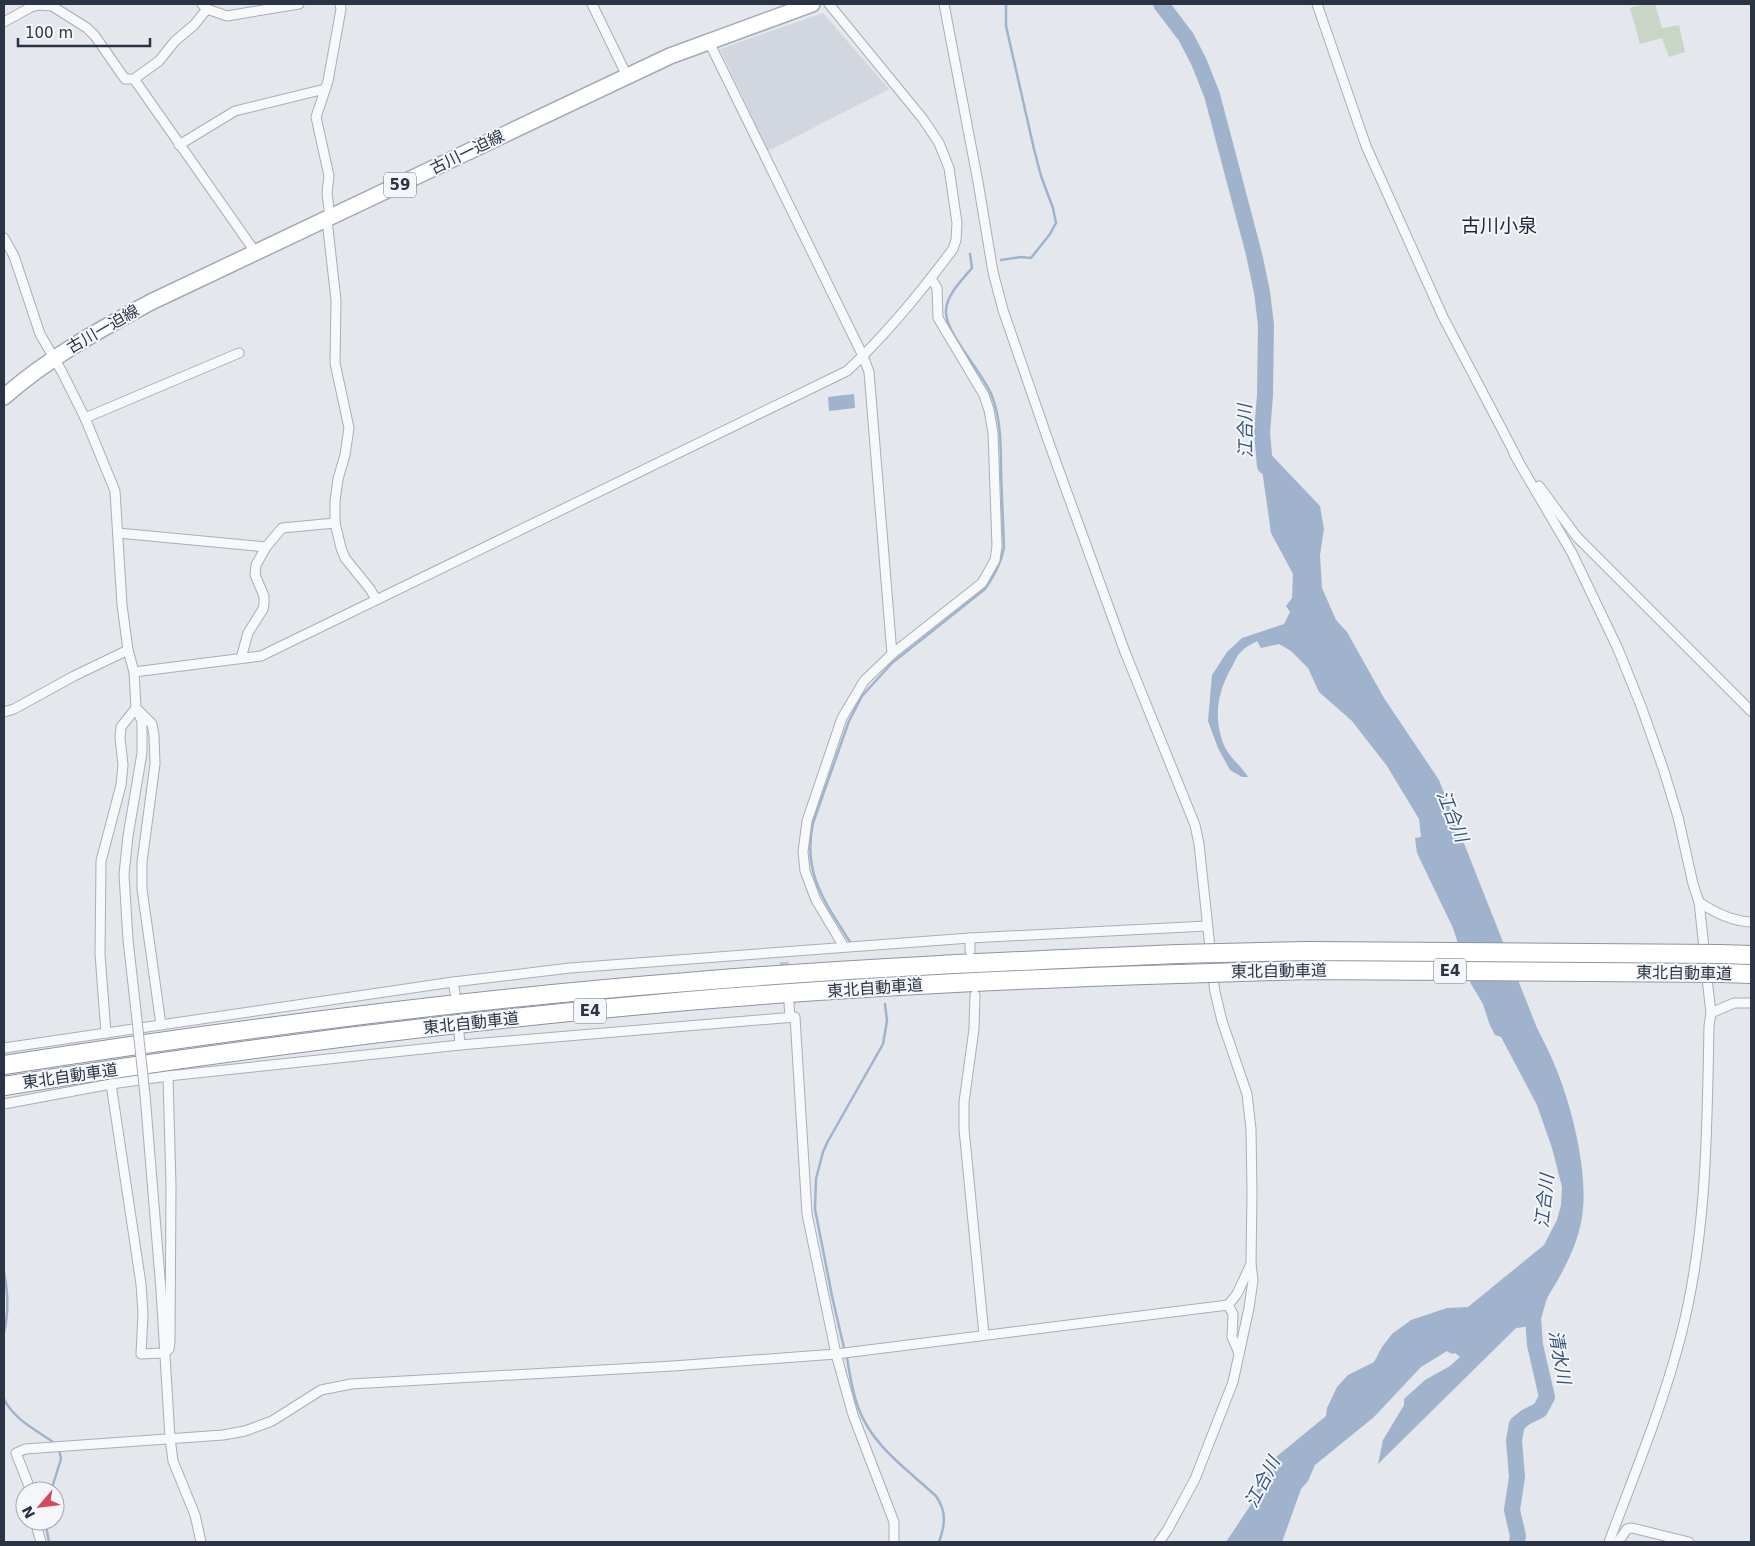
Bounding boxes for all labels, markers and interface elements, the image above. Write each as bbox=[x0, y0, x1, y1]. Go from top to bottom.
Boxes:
scale bar bbox=[18, 15, 150, 47]
text: 100 m bbox=[25, 24, 73, 42]
street label: 古川一迫線 bbox=[427, 126, 507, 178]
road number: 59 bbox=[384, 172, 416, 198]
district label: 古川小泉 bbox=[1461, 214, 1537, 236]
street label: 古川一迫線 bbox=[64, 301, 142, 357]
water label: 江合川 bbox=[1234, 402, 1256, 458]
water label: 江合川 bbox=[1433, 787, 1474, 847]
road number: E4 bbox=[1434, 958, 1466, 984]
street label: 東北自動車道 bbox=[1231, 961, 1327, 981]
street label: 東北自動車道 bbox=[1636, 963, 1732, 983]
street label: 東北自動車道 bbox=[826, 975, 924, 1001]
road number: E4 bbox=[574, 998, 606, 1024]
street label: 東北自動車道 bbox=[422, 1009, 520, 1037]
street label: 東北自動車道 bbox=[21, 1060, 119, 1092]
water label: 江合川 bbox=[1531, 1171, 1557, 1229]
water label: 清水川 bbox=[1545, 1329, 1575, 1387]
water label: 江合川 bbox=[1240, 1451, 1285, 1511]
north arrow bbox=[15, 1481, 65, 1531]
text: N bbox=[19, 1503, 38, 1521]

